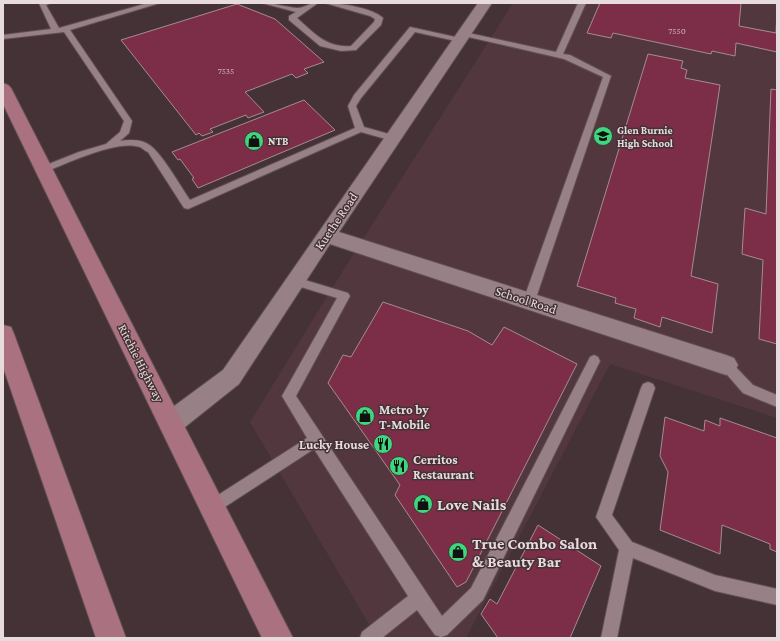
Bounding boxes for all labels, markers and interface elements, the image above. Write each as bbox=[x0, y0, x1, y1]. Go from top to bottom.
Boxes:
house number: 7550 bbox=[668, 26, 686, 36]
house number: 7535 bbox=[218, 66, 234, 76]
place label: Glen Burnie High School bbox=[617, 124, 674, 149]
school or university icon: Glen Burnie High School bbox=[592, 125, 614, 147]
shop icon: NTB bbox=[243, 130, 265, 152]
place label: NTB bbox=[268, 135, 289, 147]
street label: Kuethe Road bbox=[311, 189, 361, 252]
street label: School Road bbox=[493, 283, 559, 317]
street label: Ritchie Highway bbox=[115, 322, 167, 405]
place label: Metro by T-Mobile bbox=[379, 402, 430, 432]
shop icon: Metro by T-Mobile bbox=[354, 405, 376, 427]
restaurant icon: Lucky House bbox=[372, 433, 394, 455]
place label: Lucky House bbox=[299, 437, 369, 452]
place label: Cerritos Restaurant bbox=[413, 452, 474, 482]
restaurant icon: Cerritos Restaurant bbox=[388, 455, 410, 477]
shop icon: Love Nails bbox=[412, 493, 434, 515]
place label: Love Nails bbox=[437, 496, 507, 513]
place label: True Combo Salon & Beauty Bar bbox=[472, 535, 597, 570]
shop icon: True Combo Salon & Beauty Bar bbox=[447, 541, 469, 563]

